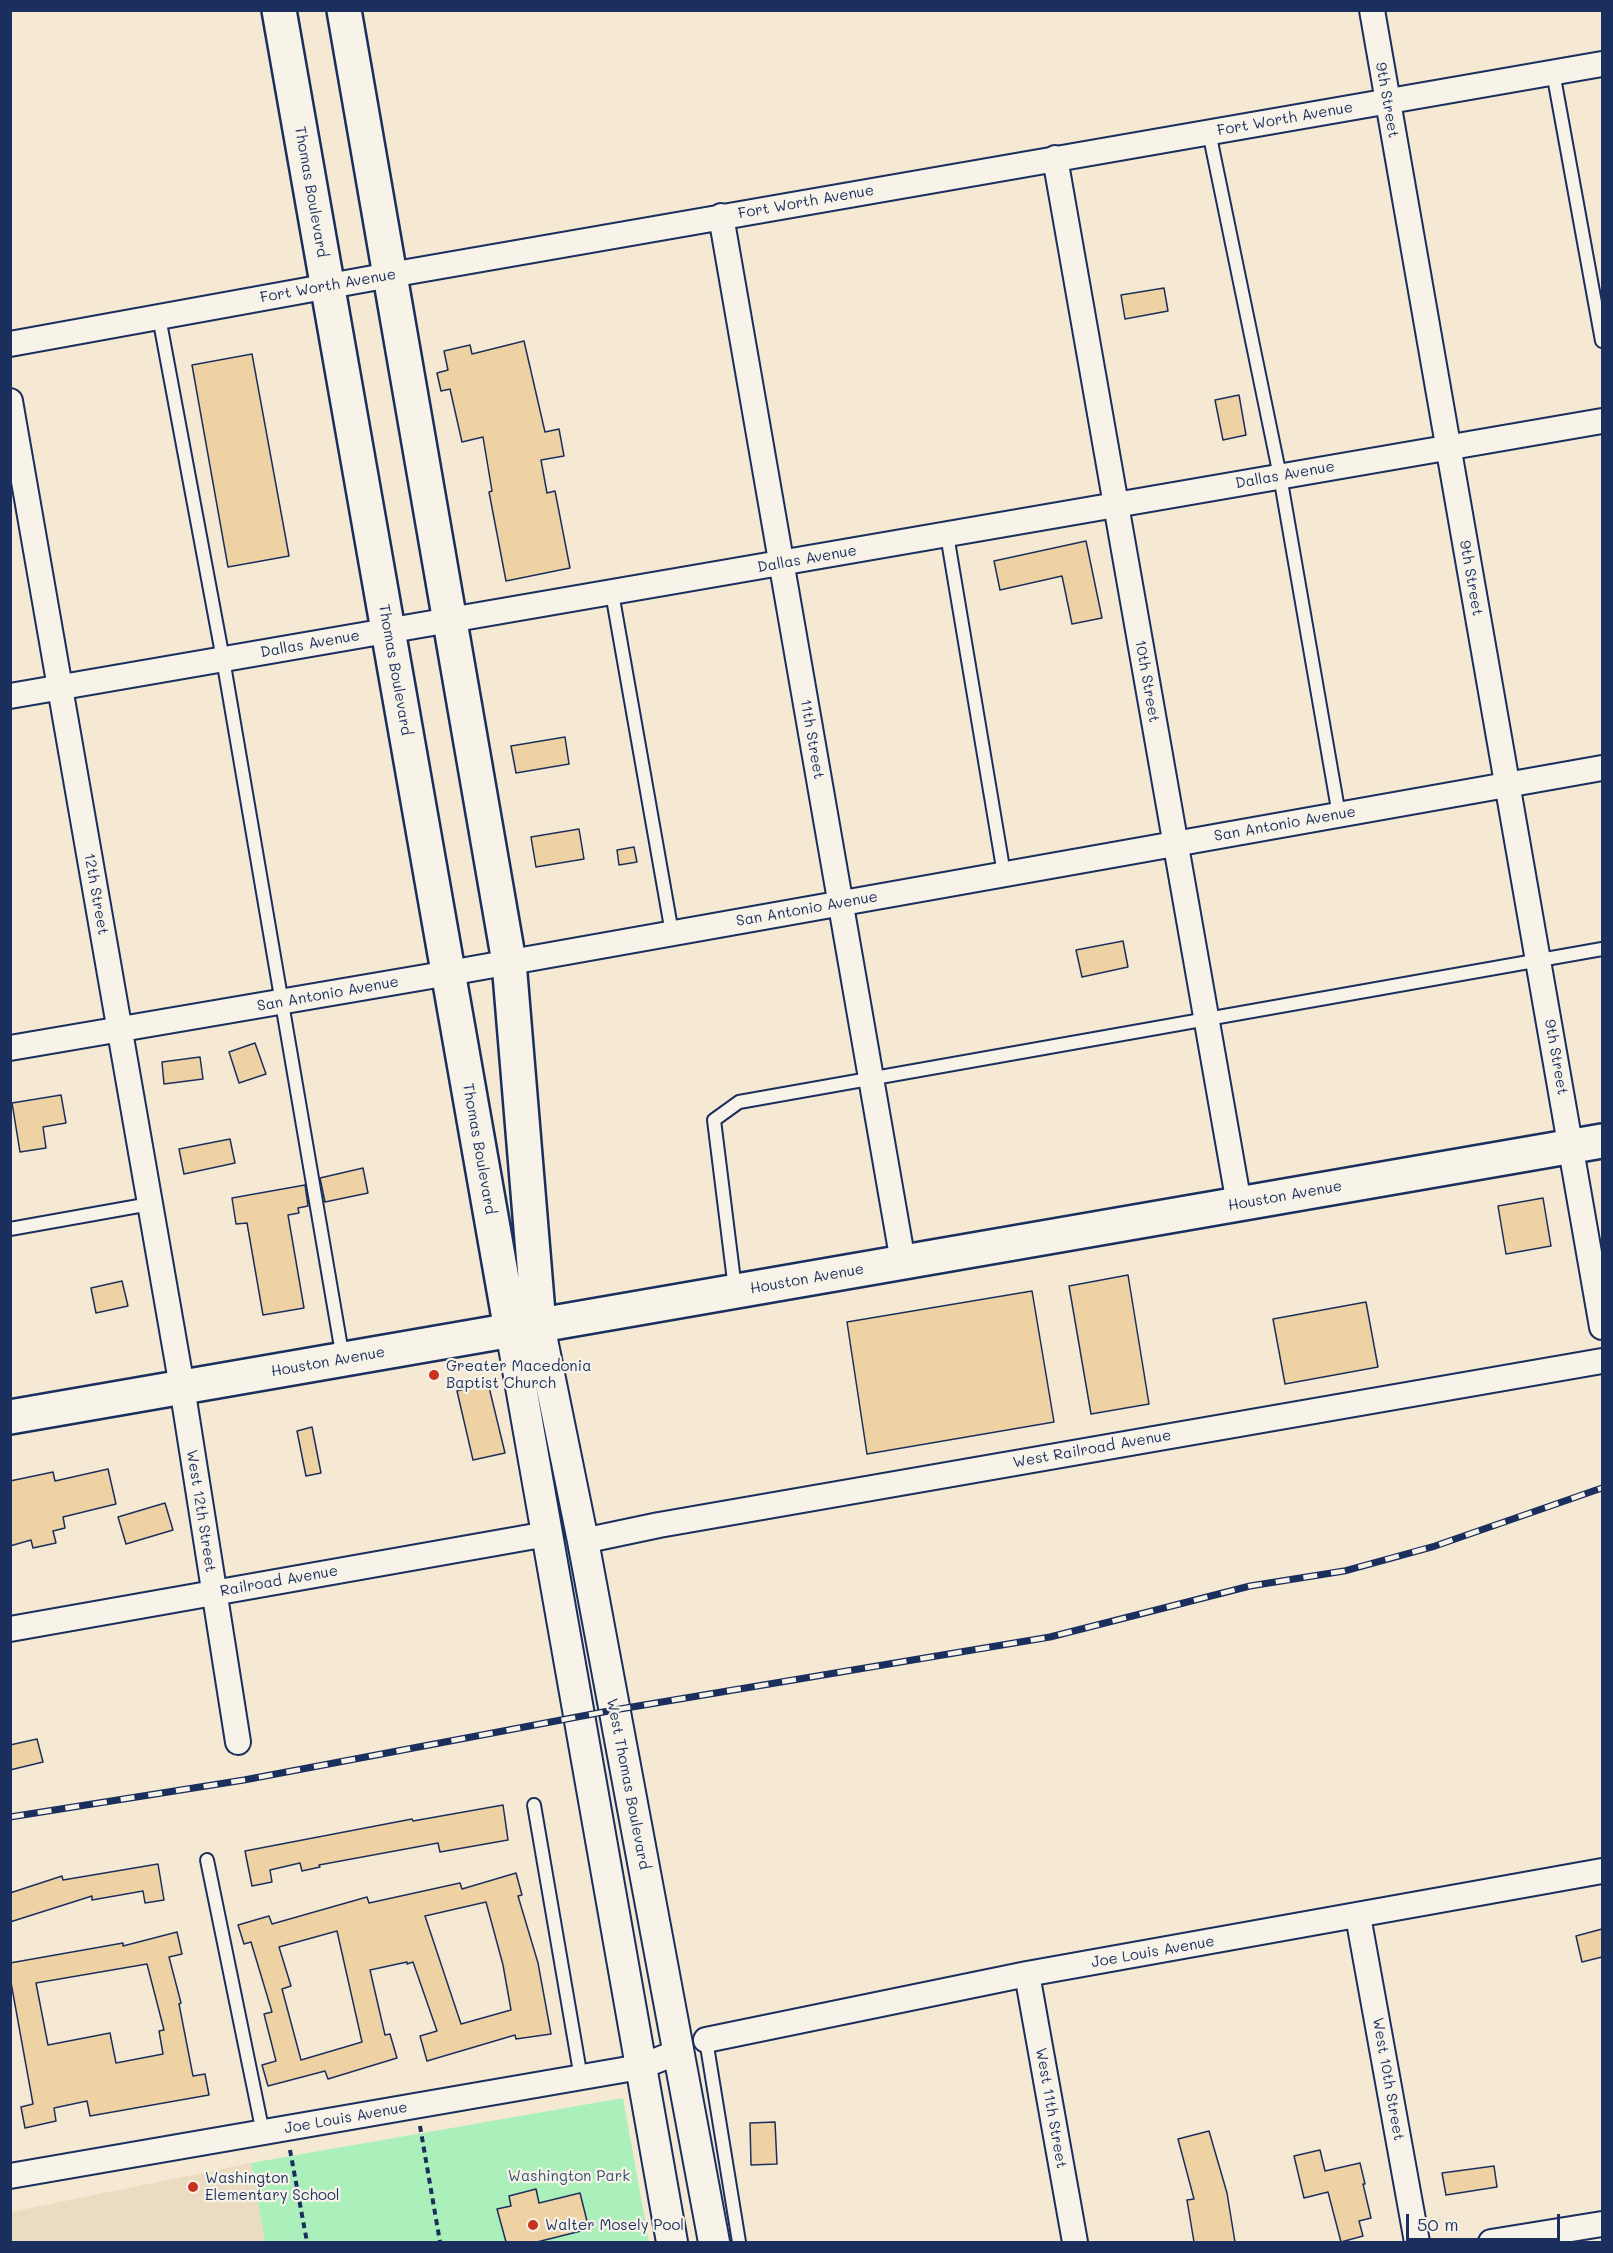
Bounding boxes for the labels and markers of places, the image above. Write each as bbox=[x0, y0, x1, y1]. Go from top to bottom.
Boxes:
place label: Greater Macedonia Baptist Church bbox=[446, 1357, 592, 1392]
marker: Greater Macedonia Baptist Church bbox=[427, 1368, 441, 1382]
place label: Washington Elementary School bbox=[205, 2169, 340, 2204]
marker: Washington Elementary School bbox=[186, 2180, 200, 2194]
place label: Walter Mosely Pool bbox=[545, 2216, 684, 2234]
marker: Walter Mosely Pool bbox=[526, 2218, 540, 2232]

